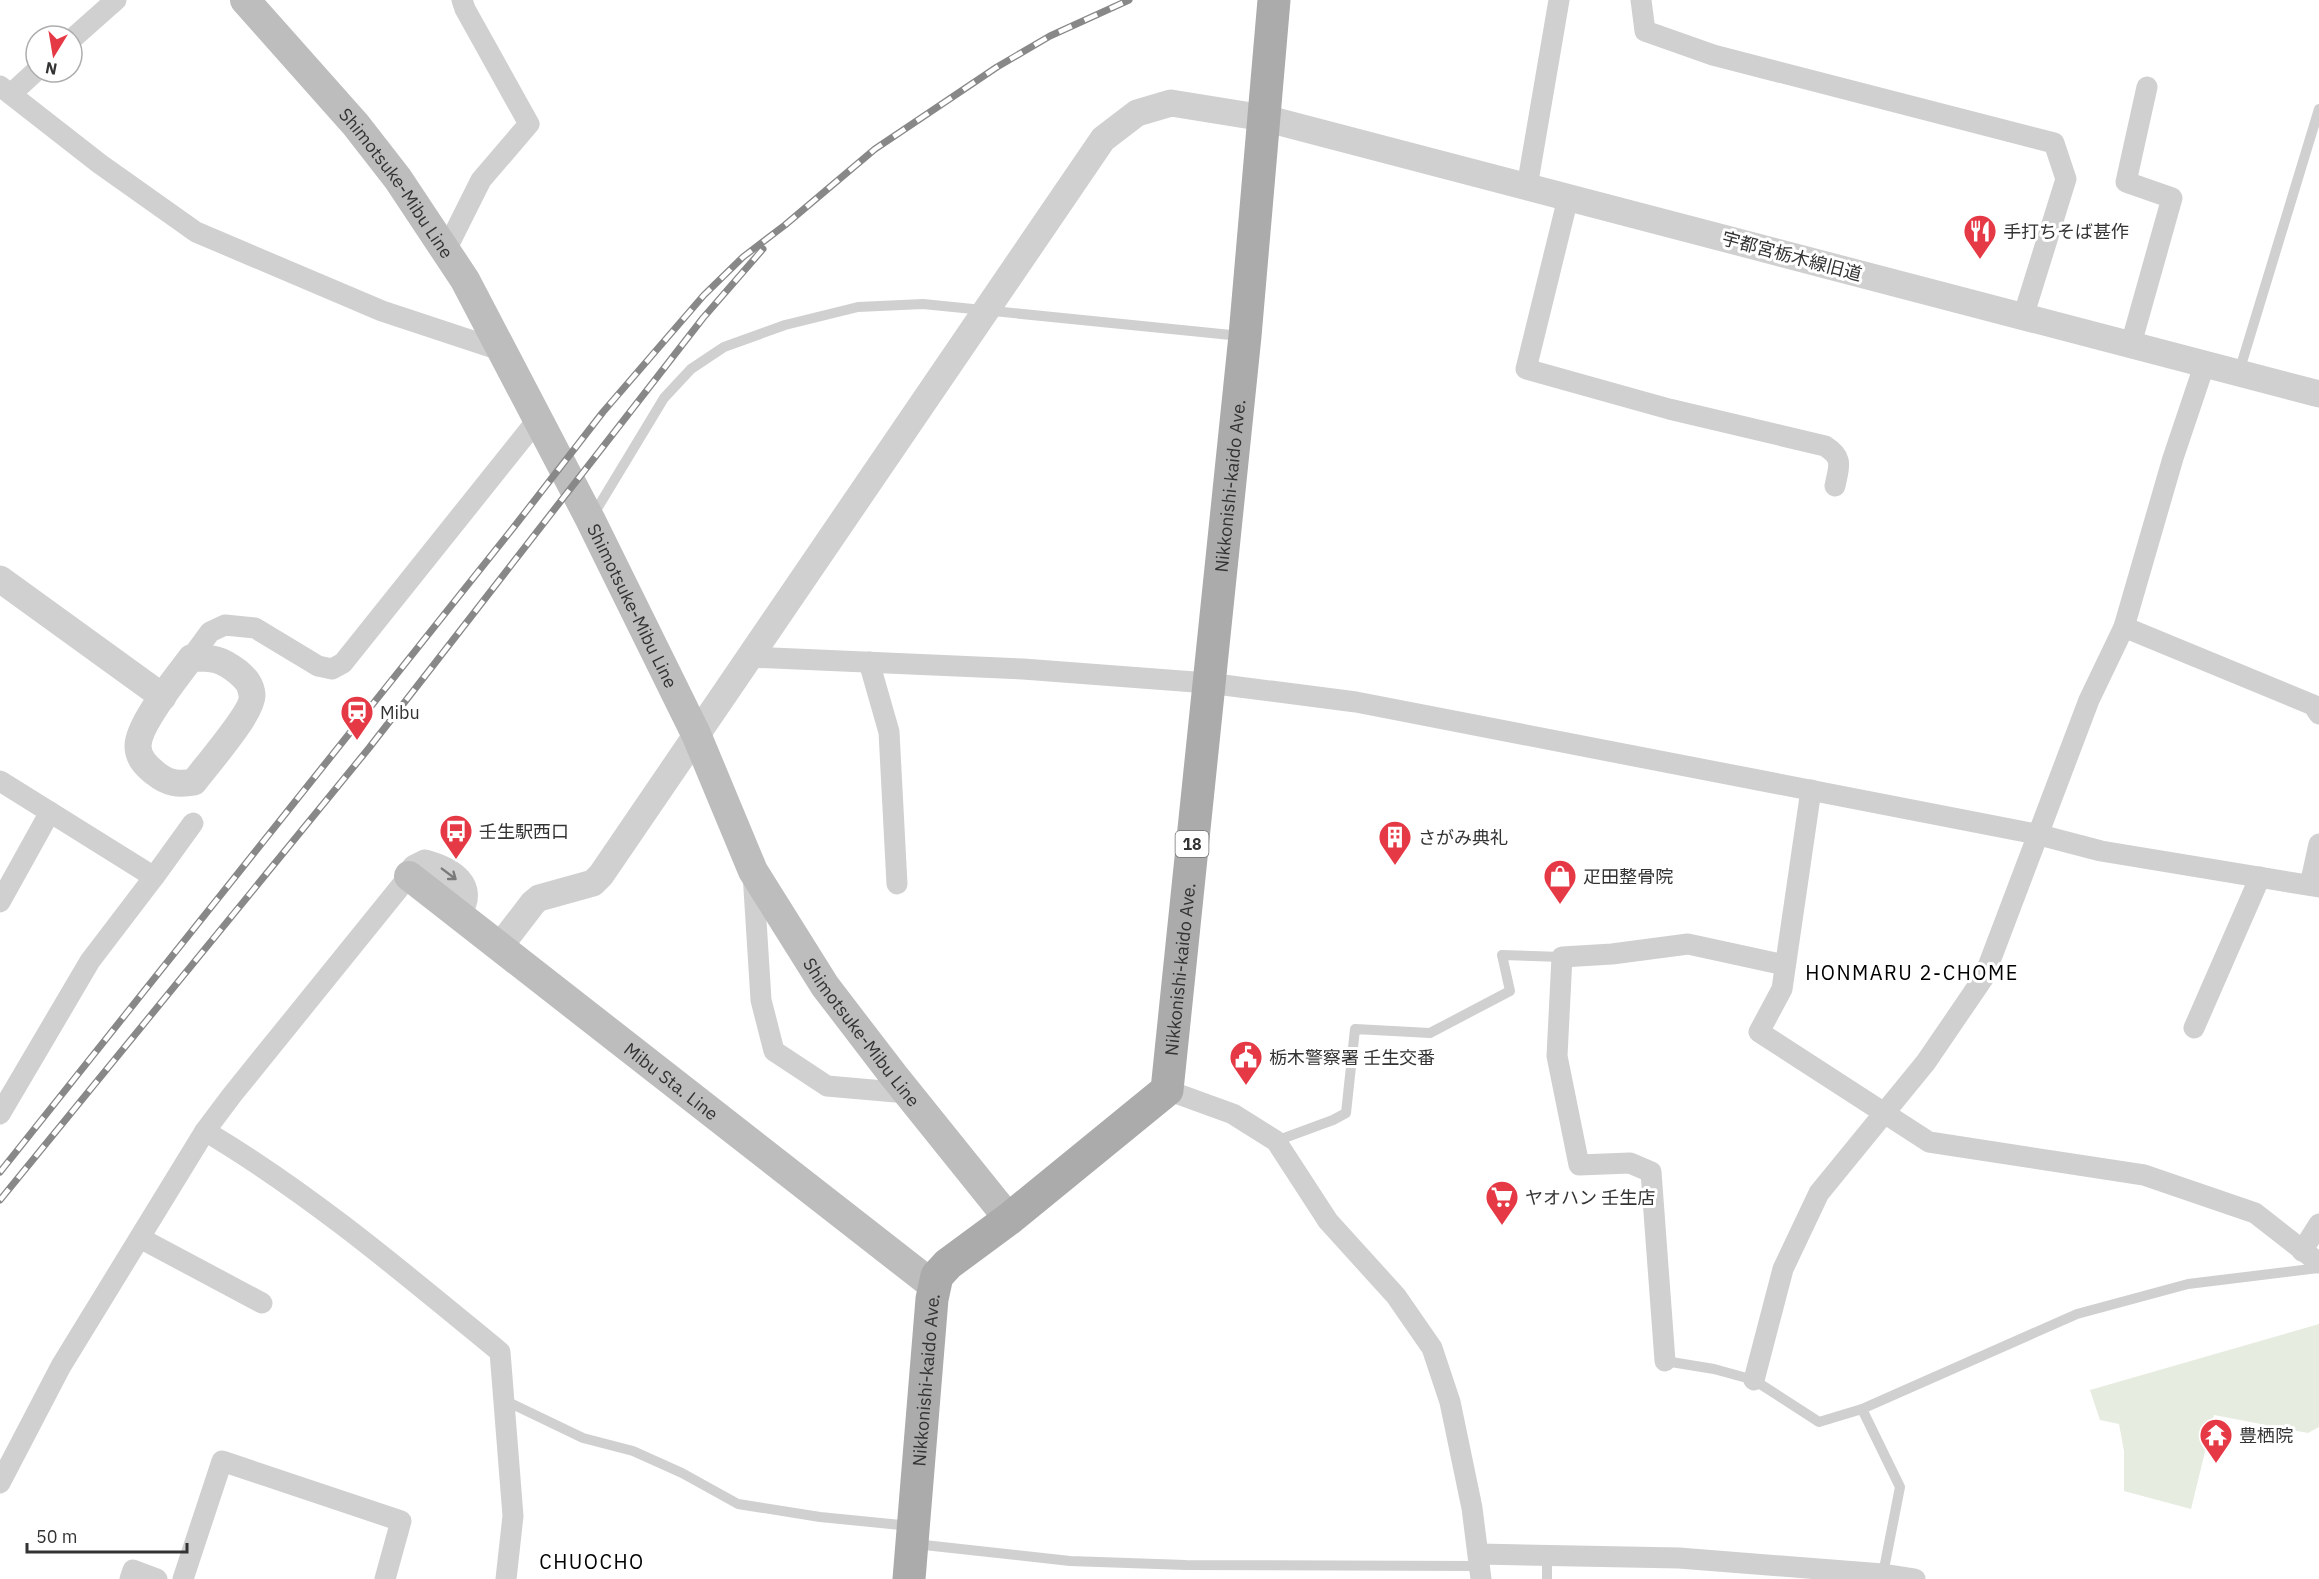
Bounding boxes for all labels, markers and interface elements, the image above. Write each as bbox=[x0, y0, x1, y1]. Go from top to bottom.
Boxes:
north arrow bbox=[24, 24, 84, 84]
text: N bbox=[44, 58, 59, 80]
street label: Shimotsuke-Mibu Line bbox=[335, 103, 459, 263]
restaurant icon: 手打ちそば甚作 bbox=[1962, 213, 1998, 260]
place label: 手打ちそば甚作 bbox=[2003, 220, 2129, 243]
street label: 宇都宮栃木線旧道 bbox=[1719, 226, 1865, 286]
street label: Nikkonishi-kaido Ave. bbox=[1209, 398, 1250, 574]
street label: Shimotsuke-Mibu Line bbox=[582, 520, 683, 692]
station icon: Mibu bbox=[339, 694, 375, 741]
place label: Mibu bbox=[380, 701, 420, 724]
bus stop icon: 壬生駅西口 bbox=[438, 813, 474, 860]
building icon: さがみ典礼 bbox=[1377, 819, 1413, 866]
place label: 壬生駅西口 bbox=[479, 820, 569, 843]
place label: さがみ典礼 bbox=[1418, 826, 1508, 849]
road number: 18 bbox=[1176, 831, 1208, 857]
shop icon: 疋田整骨院 bbox=[1542, 858, 1578, 905]
place label: 疋田整骨院 bbox=[1583, 865, 1673, 888]
one-way arrow bbox=[441, 868, 457, 880]
street label: Nikkonishi-kaido Ave. bbox=[1159, 881, 1200, 1057]
street label: Shimotsuke-Mibu Line bbox=[799, 953, 925, 1111]
district label: HONMARU 2-CHOME bbox=[1805, 959, 2019, 986]
street label: Mibu Sta. Line bbox=[620, 1037, 723, 1125]
public building icon: 栃木警察署 壬生交番 bbox=[1228, 1039, 1264, 1086]
place label: 栃木警察署 壬生交番 bbox=[1269, 1046, 1435, 1069]
supermarket icon: ヤオハン 壬生店 bbox=[1484, 1179, 1520, 1226]
place label: ヤオハン 壬生店 bbox=[1525, 1186, 1655, 1209]
street label: Nikkonishi-kaido Ave. bbox=[907, 1291, 945, 1467]
temple icon: 豊栖院 bbox=[2198, 1417, 2234, 1464]
place label: 豊栖院 bbox=[2239, 1424, 2293, 1447]
scale bar bbox=[27, 1516, 188, 1554]
text: 50 m bbox=[36, 1525, 78, 1548]
district label: CHUOCHO bbox=[539, 1548, 645, 1575]

